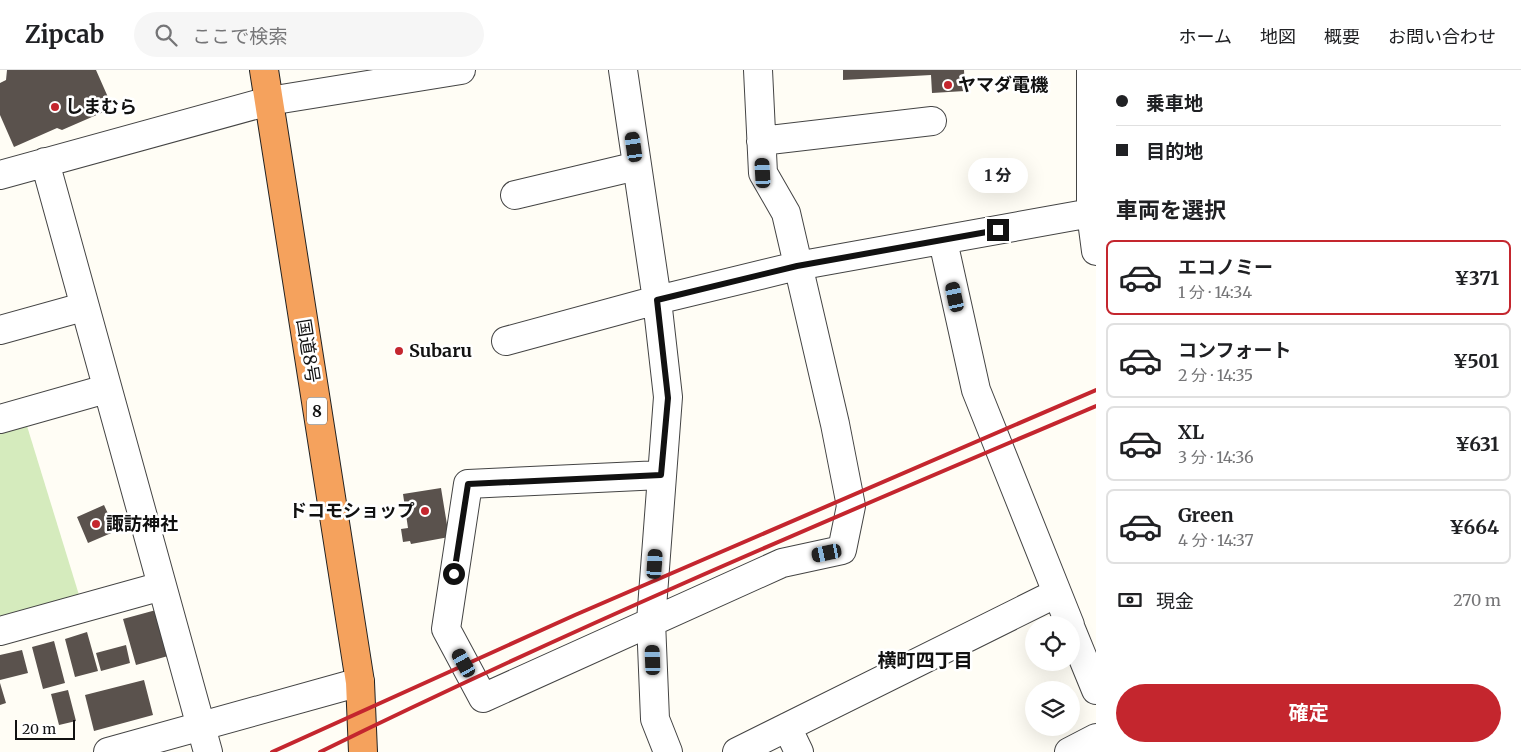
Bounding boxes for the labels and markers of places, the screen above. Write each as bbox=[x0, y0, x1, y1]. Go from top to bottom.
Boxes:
place label: ヤマダ電機 bbox=[958, 73, 1049, 96]
marker: ヤマダ電機 bbox=[942, 79, 954, 91]
place label: しまむら bbox=[65, 95, 137, 118]
marker: しまむら bbox=[49, 101, 61, 113]
place label: Subaru bbox=[409, 339, 472, 362]
marker: Subaru bbox=[393, 345, 405, 357]
place label: ドコモショップ bbox=[289, 499, 415, 522]
marker: ドコモショップ bbox=[419, 505, 431, 517]
place label: 諏訪神社 bbox=[106, 512, 178, 535]
marker: 諏訪神社 bbox=[90, 518, 102, 530]

